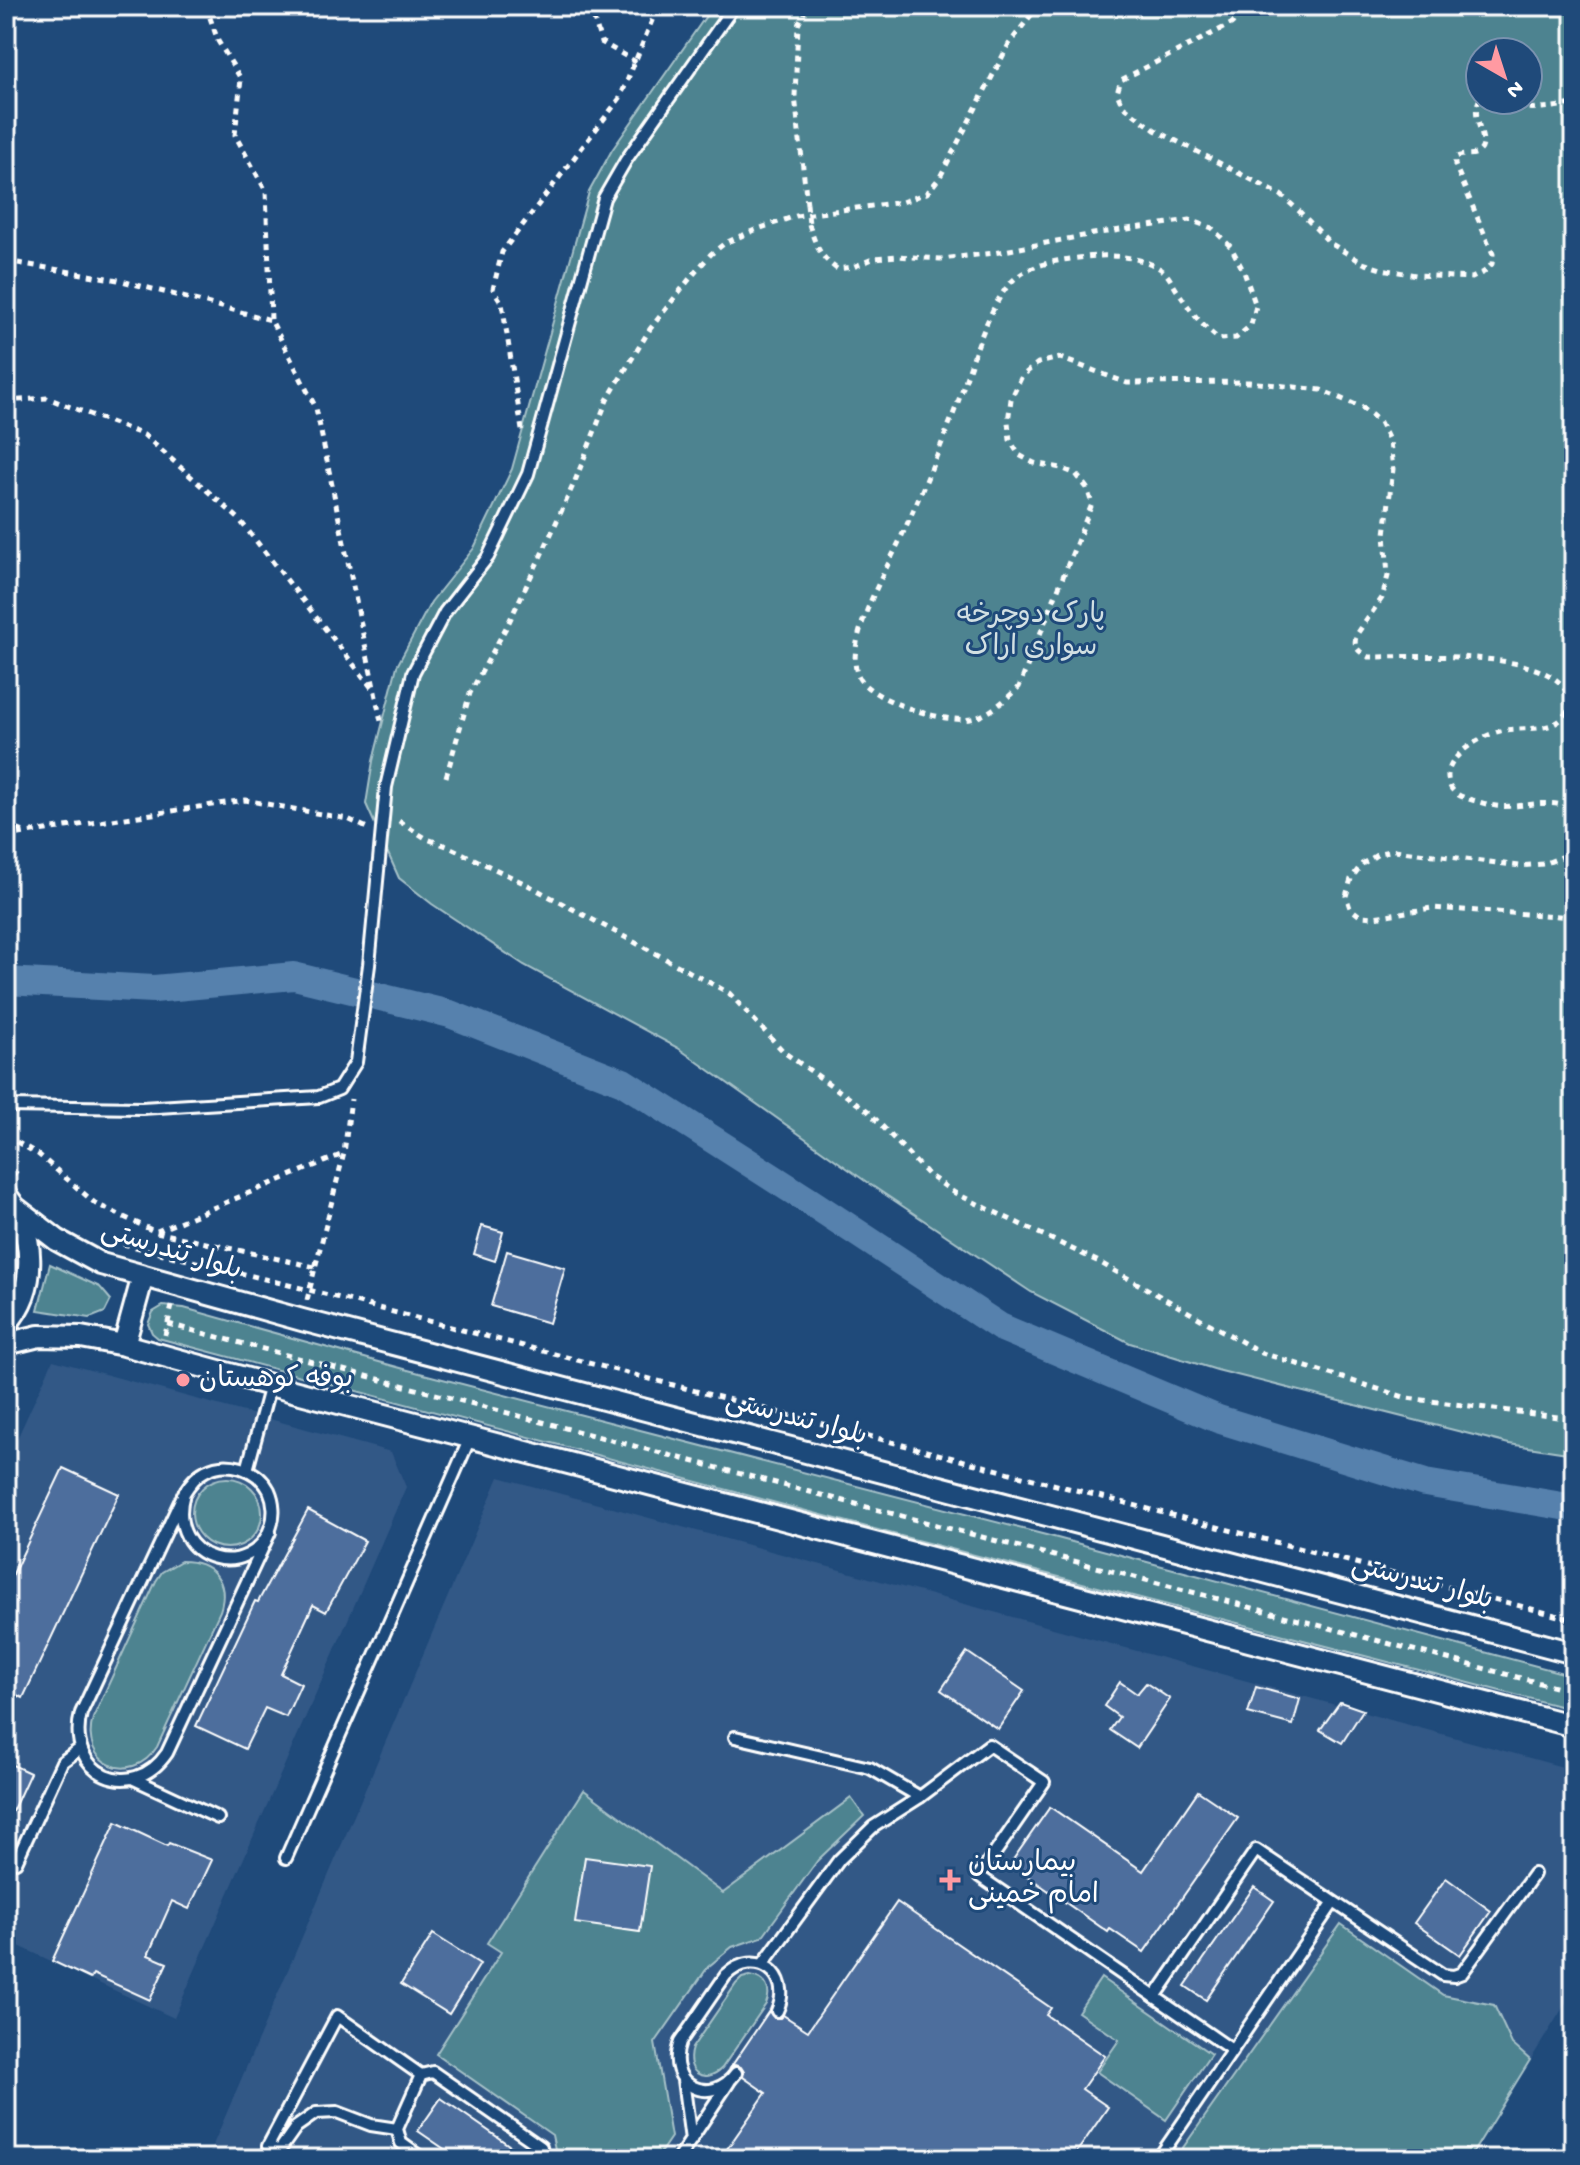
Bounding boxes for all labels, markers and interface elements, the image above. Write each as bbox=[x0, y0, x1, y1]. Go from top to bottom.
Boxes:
north arrow bbox=[1464, 36, 1544, 116]
text: N bbox=[1500, 74, 1528, 103]
park label: پارک دوچرخه سواری اراک bbox=[957, 600, 1105, 665]
street label: بلوار تندرستی bbox=[97, 1215, 245, 1289]
place label: بوفه کوهستان bbox=[199, 1364, 353, 1397]
marker: بوفه کوهستان bbox=[174, 1371, 192, 1389]
street label: بلوار تندرستی bbox=[722, 1385, 870, 1455]
street label: بلوار تندرستی bbox=[1348, 1549, 1496, 1619]
place label: بیمارستان امام خمینی bbox=[968, 1848, 1099, 1914]
marker: بیمارستان امام خمینی bbox=[939, 1869, 961, 1891]

